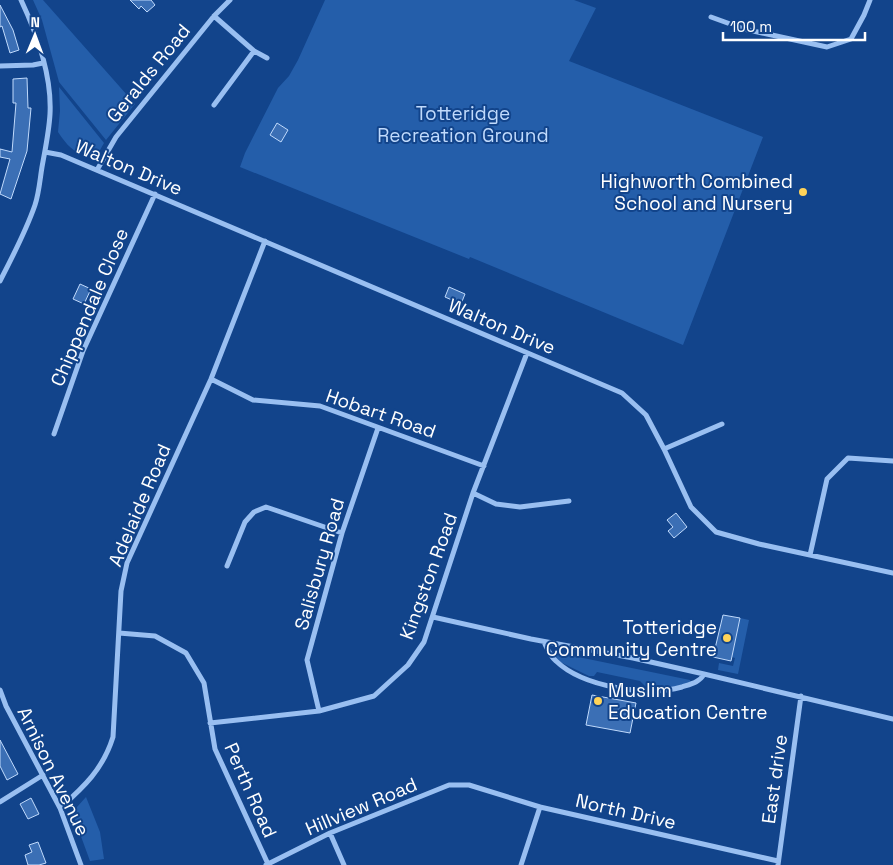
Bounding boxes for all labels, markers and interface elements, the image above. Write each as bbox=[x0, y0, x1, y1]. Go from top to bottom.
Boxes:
north arrow bbox=[10, 10, 60, 60]
scale bar bbox=[723, 10, 866, 42]
text: N bbox=[30, 13, 40, 31]
text: 100 m bbox=[730, 17, 772, 36]
street label: Geralds Road bbox=[101, 19, 196, 128]
park label: Totteridge Recreation Ground bbox=[377, 101, 549, 148]
street label: Walton Drive bbox=[71, 134, 186, 201]
place label: Highworth Combined School and Nursery bbox=[601, 169, 793, 216]
marker: Highworth Combined School and Nursery bbox=[797, 186, 809, 198]
street label: Chippendale Close bbox=[45, 224, 134, 390]
street label: Walton Drive bbox=[444, 293, 559, 360]
street label: Hobart Road bbox=[322, 383, 439, 444]
street label: Adelaide Road bbox=[102, 440, 177, 570]
street label: Salisbury Road bbox=[289, 495, 350, 633]
street label: Kingston Road bbox=[394, 509, 463, 643]
place label: Totteridge Community Centre bbox=[546, 615, 717, 662]
marker: Totteridge Community Centre bbox=[721, 632, 733, 644]
place label: Muslim Education Centre bbox=[608, 678, 768, 725]
marker: Muslim Education Centre bbox=[592, 695, 604, 707]
street label: Arnison Avenue bbox=[12, 703, 96, 840]
street label: East drive bbox=[756, 733, 793, 825]
street label: Perth Road bbox=[218, 739, 283, 842]
street label: Hillview Road bbox=[301, 772, 421, 841]
street label: North Drive bbox=[573, 788, 679, 835]

